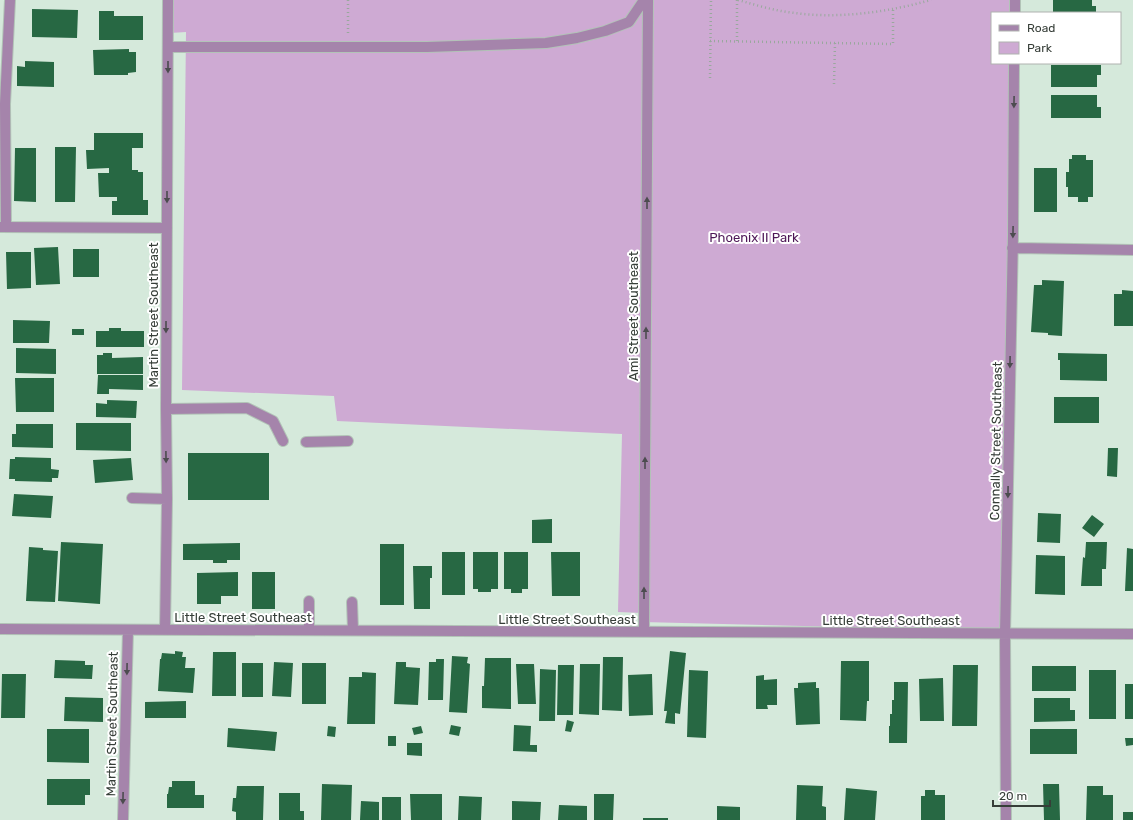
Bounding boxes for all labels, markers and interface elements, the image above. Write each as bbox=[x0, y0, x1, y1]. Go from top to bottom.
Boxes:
legend bbox=[991, 12, 1121, 64]
text: Road bbox=[1027, 21, 1055, 35]
text: Park bbox=[1027, 41, 1053, 55]
one-way arrow bbox=[165, 61, 171, 74]
one-way arrow bbox=[1011, 96, 1017, 109]
one-way arrow bbox=[164, 191, 170, 204]
one-way arrow bbox=[644, 196, 650, 209]
one-way arrow bbox=[1010, 226, 1016, 239]
park label: Phoenix II Park bbox=[709, 230, 799, 245]
street label: Martin Street Southeast bbox=[146, 242, 161, 388]
street label: Ami Street Southeast bbox=[626, 251, 641, 381]
one-way arrow bbox=[163, 321, 169, 334]
one-way arrow bbox=[643, 326, 649, 339]
one-way arrow bbox=[1007, 356, 1013, 369]
street label: Connally Street Southeast bbox=[987, 362, 1005, 520]
one-way arrow bbox=[163, 451, 170, 463]
one-way arrow bbox=[642, 456, 648, 469]
one-way arrow bbox=[1005, 486, 1011, 499]
one-way arrow bbox=[641, 586, 647, 599]
street label: Little Street Southeast bbox=[174, 610, 312, 625]
street label: Little Street Southeast bbox=[498, 612, 636, 627]
street label: Little Street Southeast bbox=[822, 613, 960, 628]
street label: Martin Street Southeast bbox=[103, 651, 121, 797]
one-way arrow bbox=[123, 663, 130, 675]
scale bar bbox=[993, 782, 1050, 808]
text: 20 m bbox=[999, 789, 1027, 803]
one-way arrow bbox=[120, 792, 126, 805]

